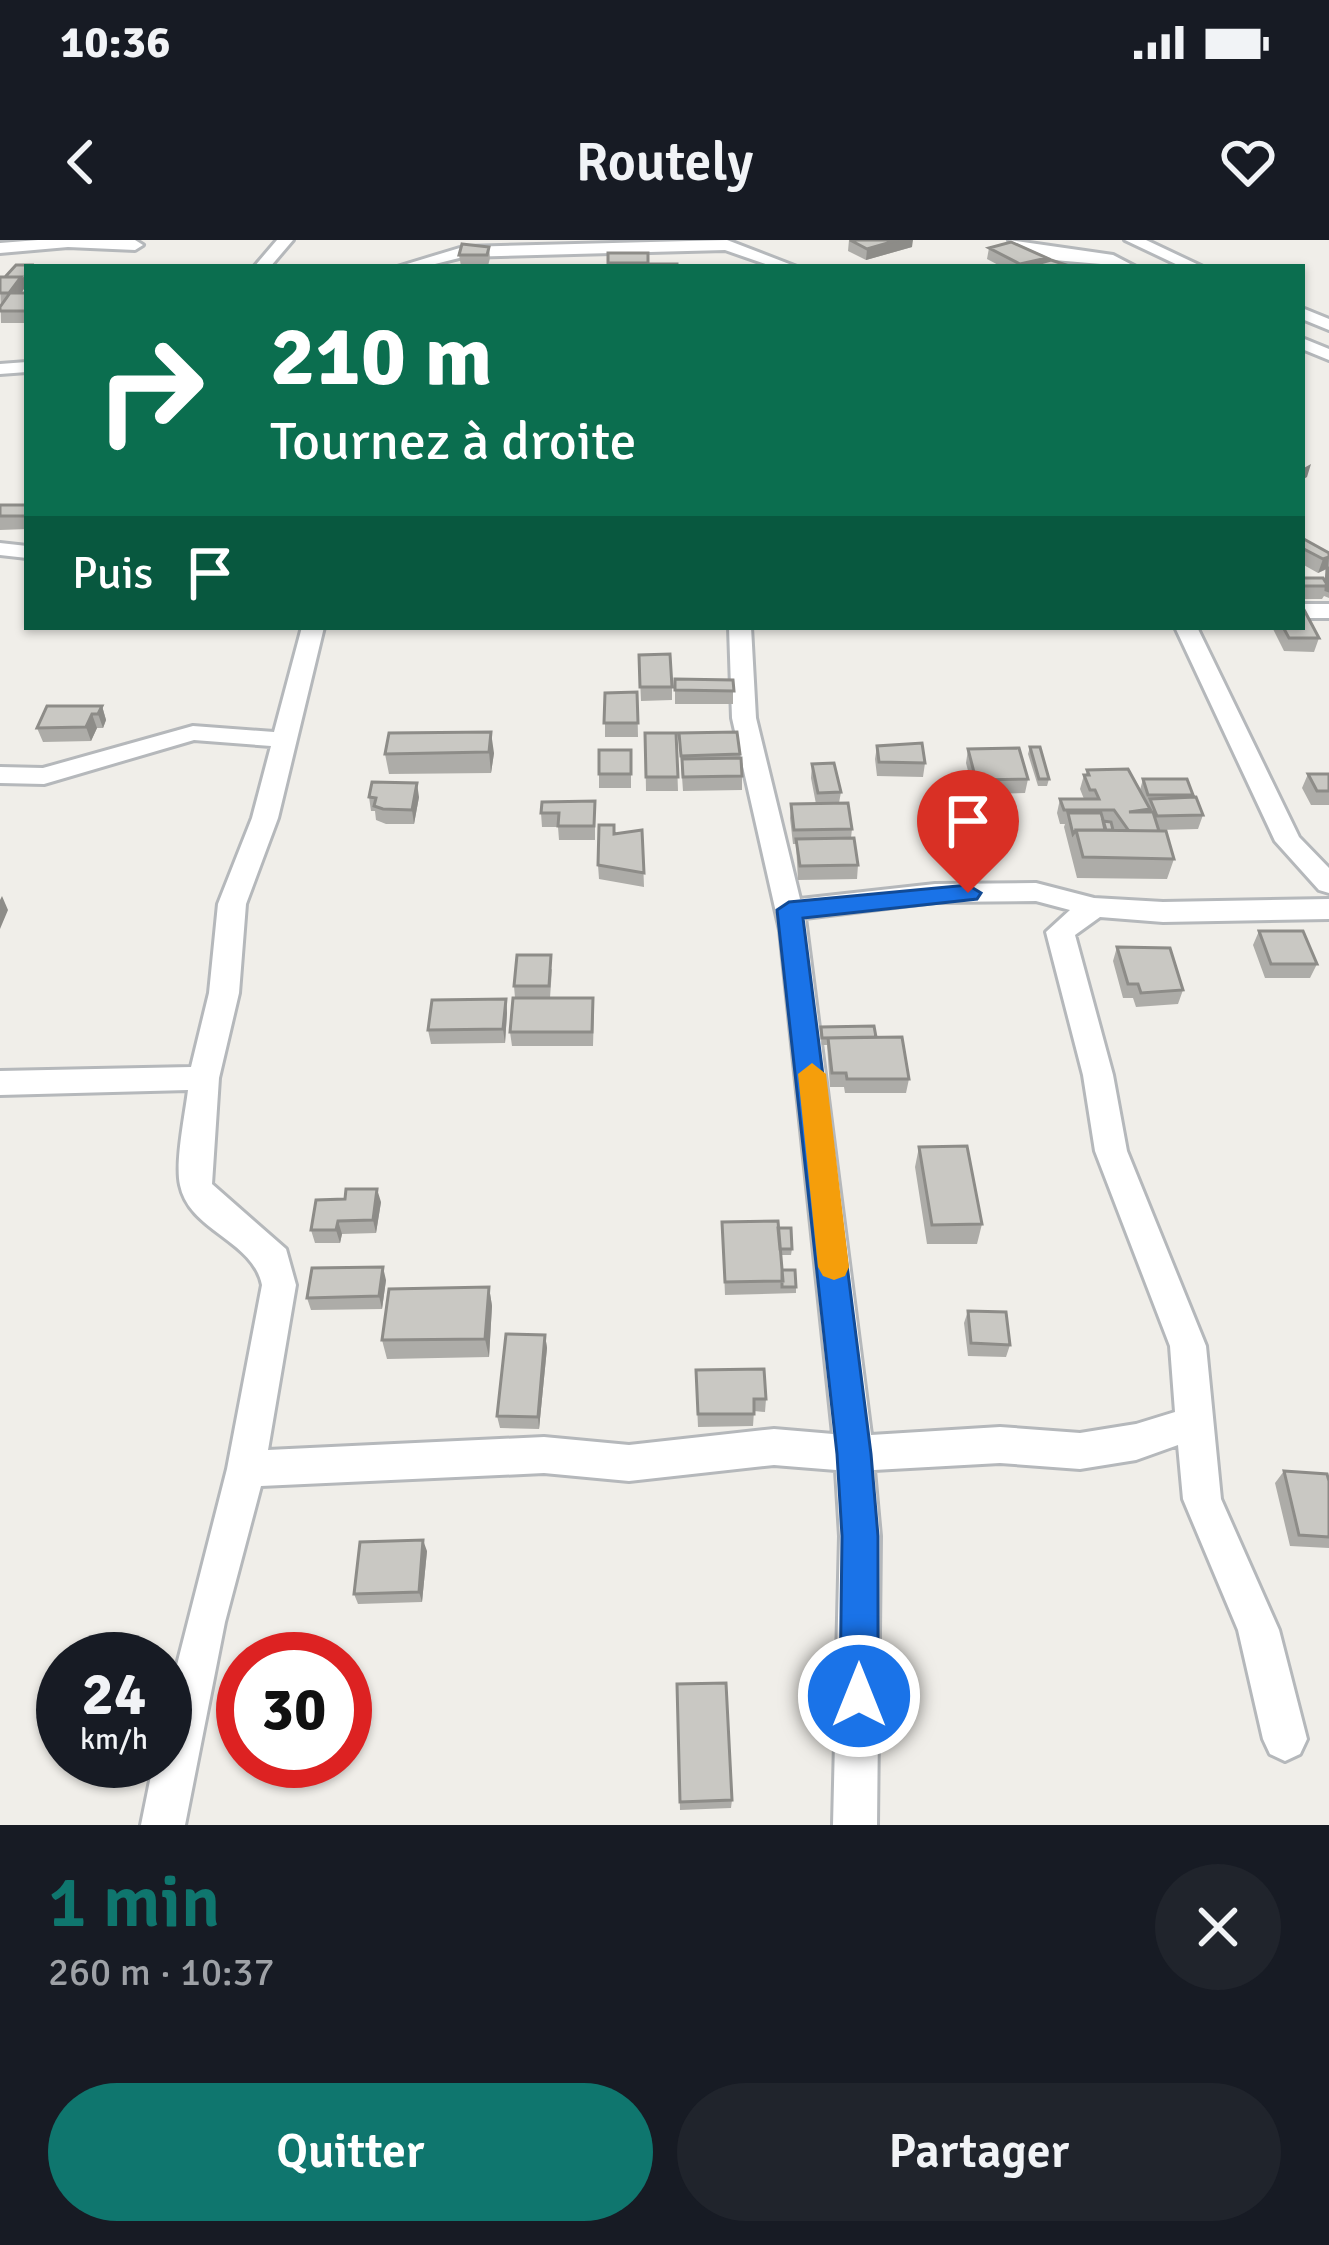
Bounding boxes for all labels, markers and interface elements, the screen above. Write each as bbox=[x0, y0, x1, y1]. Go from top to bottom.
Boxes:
text: 10:36 bbox=[60, 15, 170, 70]
icon: back bbox=[48, 129, 114, 195]
text: Routely bbox=[576, 129, 753, 196]
icon: heart bbox=[1215, 129, 1281, 195]
text: 210 m bbox=[270, 305, 492, 409]
icon: right bbox=[72, 312, 228, 468]
text: Tournez à droite bbox=[270, 408, 637, 475]
icon: arrive bbox=[177, 540, 243, 606]
text: Puis bbox=[72, 546, 153, 601]
pin bbox=[917, 770, 1019, 893]
icon: arrive bbox=[935, 788, 1001, 854]
speed limit sign: 30 bbox=[216, 1632, 372, 1788]
position arrow bbox=[796, 1633, 922, 1759]
text: 24 bbox=[82, 1658, 146, 1732]
text: km/h bbox=[80, 1721, 148, 1758]
text: 1 min bbox=[48, 1858, 220, 1947]
button: close bbox=[1155, 1864, 1281, 1990]
text: 260 m · 10:37 bbox=[48, 1948, 275, 1996]
button: Quitter bbox=[48, 2083, 653, 2221]
button: Partager bbox=[677, 2083, 1281, 2221]

